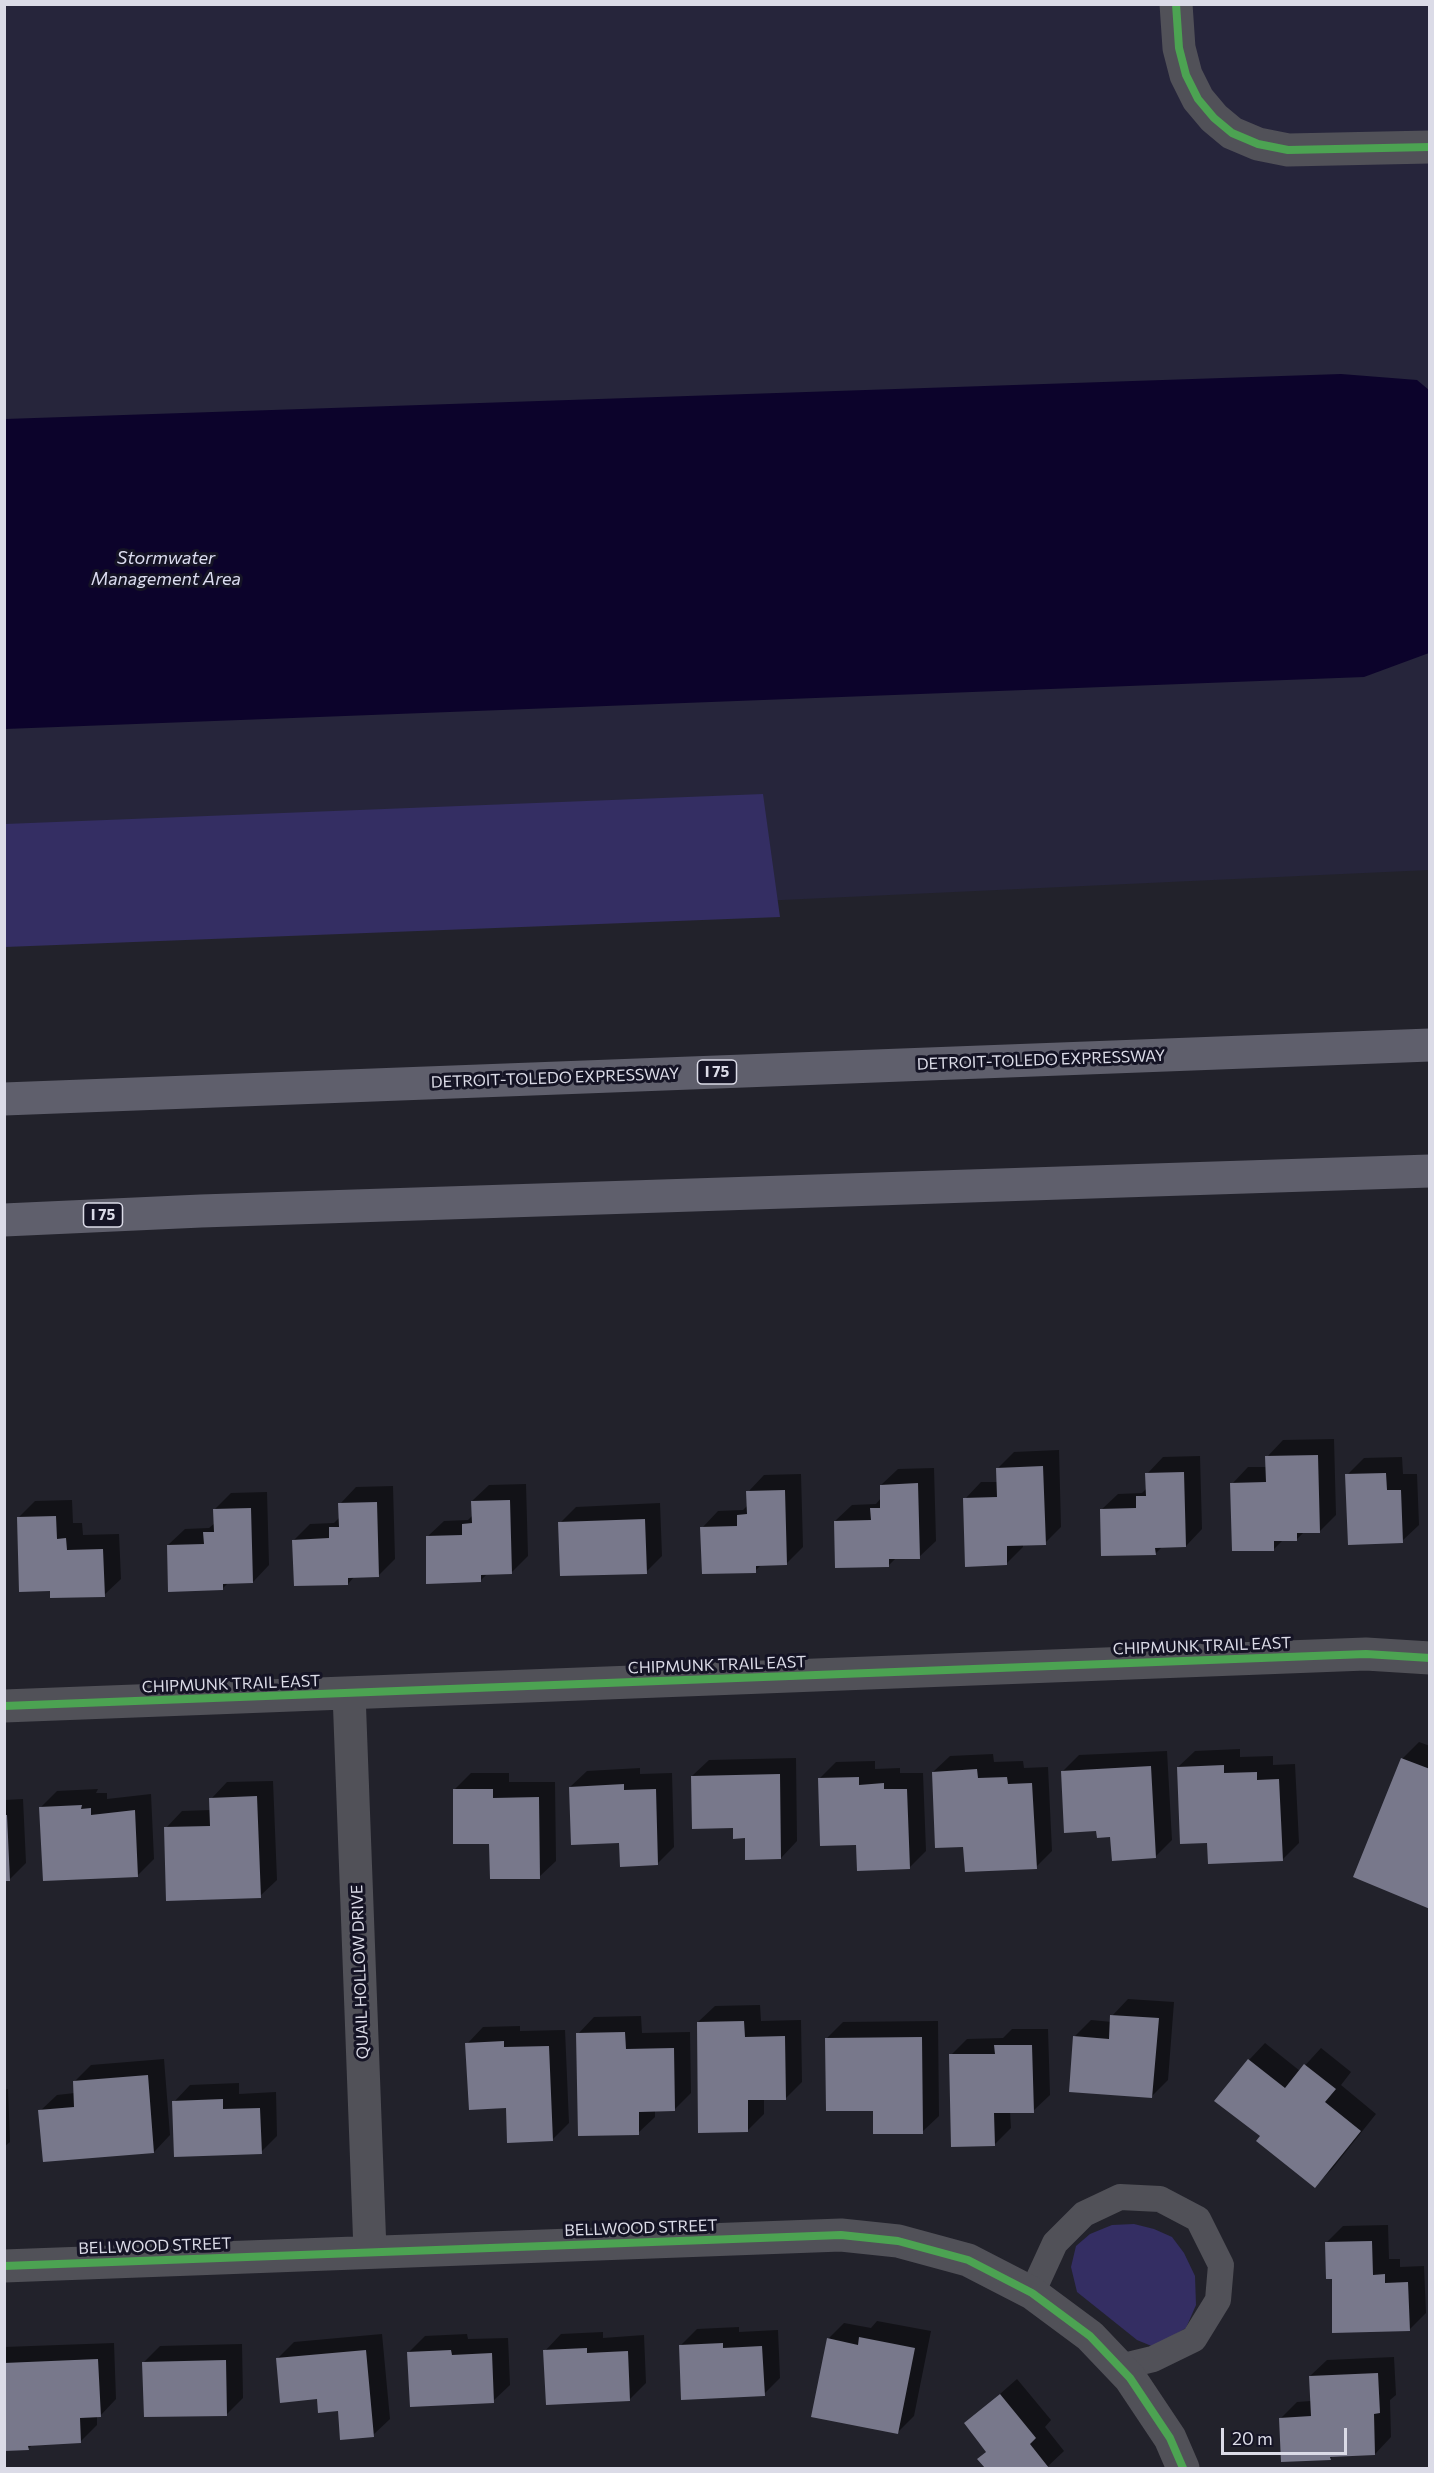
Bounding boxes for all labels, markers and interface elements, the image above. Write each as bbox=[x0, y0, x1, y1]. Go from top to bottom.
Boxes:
water label: Stormwater Management Area bbox=[91, 547, 241, 590]
street label: DETROIT-TOLEDO EXPRESSWAY bbox=[917, 1046, 1165, 1074]
road number: I 75 bbox=[698, 1060, 736, 1084]
street label: DETROIT-TOLEDO EXPRESSWAY bbox=[431, 1064, 679, 1092]
road number: I 75 bbox=[84, 1203, 122, 1227]
street label: CHIPMUNK TRAIL EAST bbox=[1112, 1633, 1292, 1659]
street label: CHIPMUNK TRAIL EAST bbox=[627, 1652, 807, 1678]
street label: CHIPMUNK TRAIL EAST bbox=[141, 1671, 321, 1697]
street label: QUAIL HOLLOW DRIVE bbox=[347, 1884, 373, 2060]
street label: BELLWOOD STREET bbox=[564, 2216, 718, 2240]
street label: BELLWOOD STREET bbox=[78, 2234, 232, 2258]
scale bar bbox=[1224, 2416, 1350, 2454]
text: 20 m bbox=[1232, 2427, 1273, 2449]

